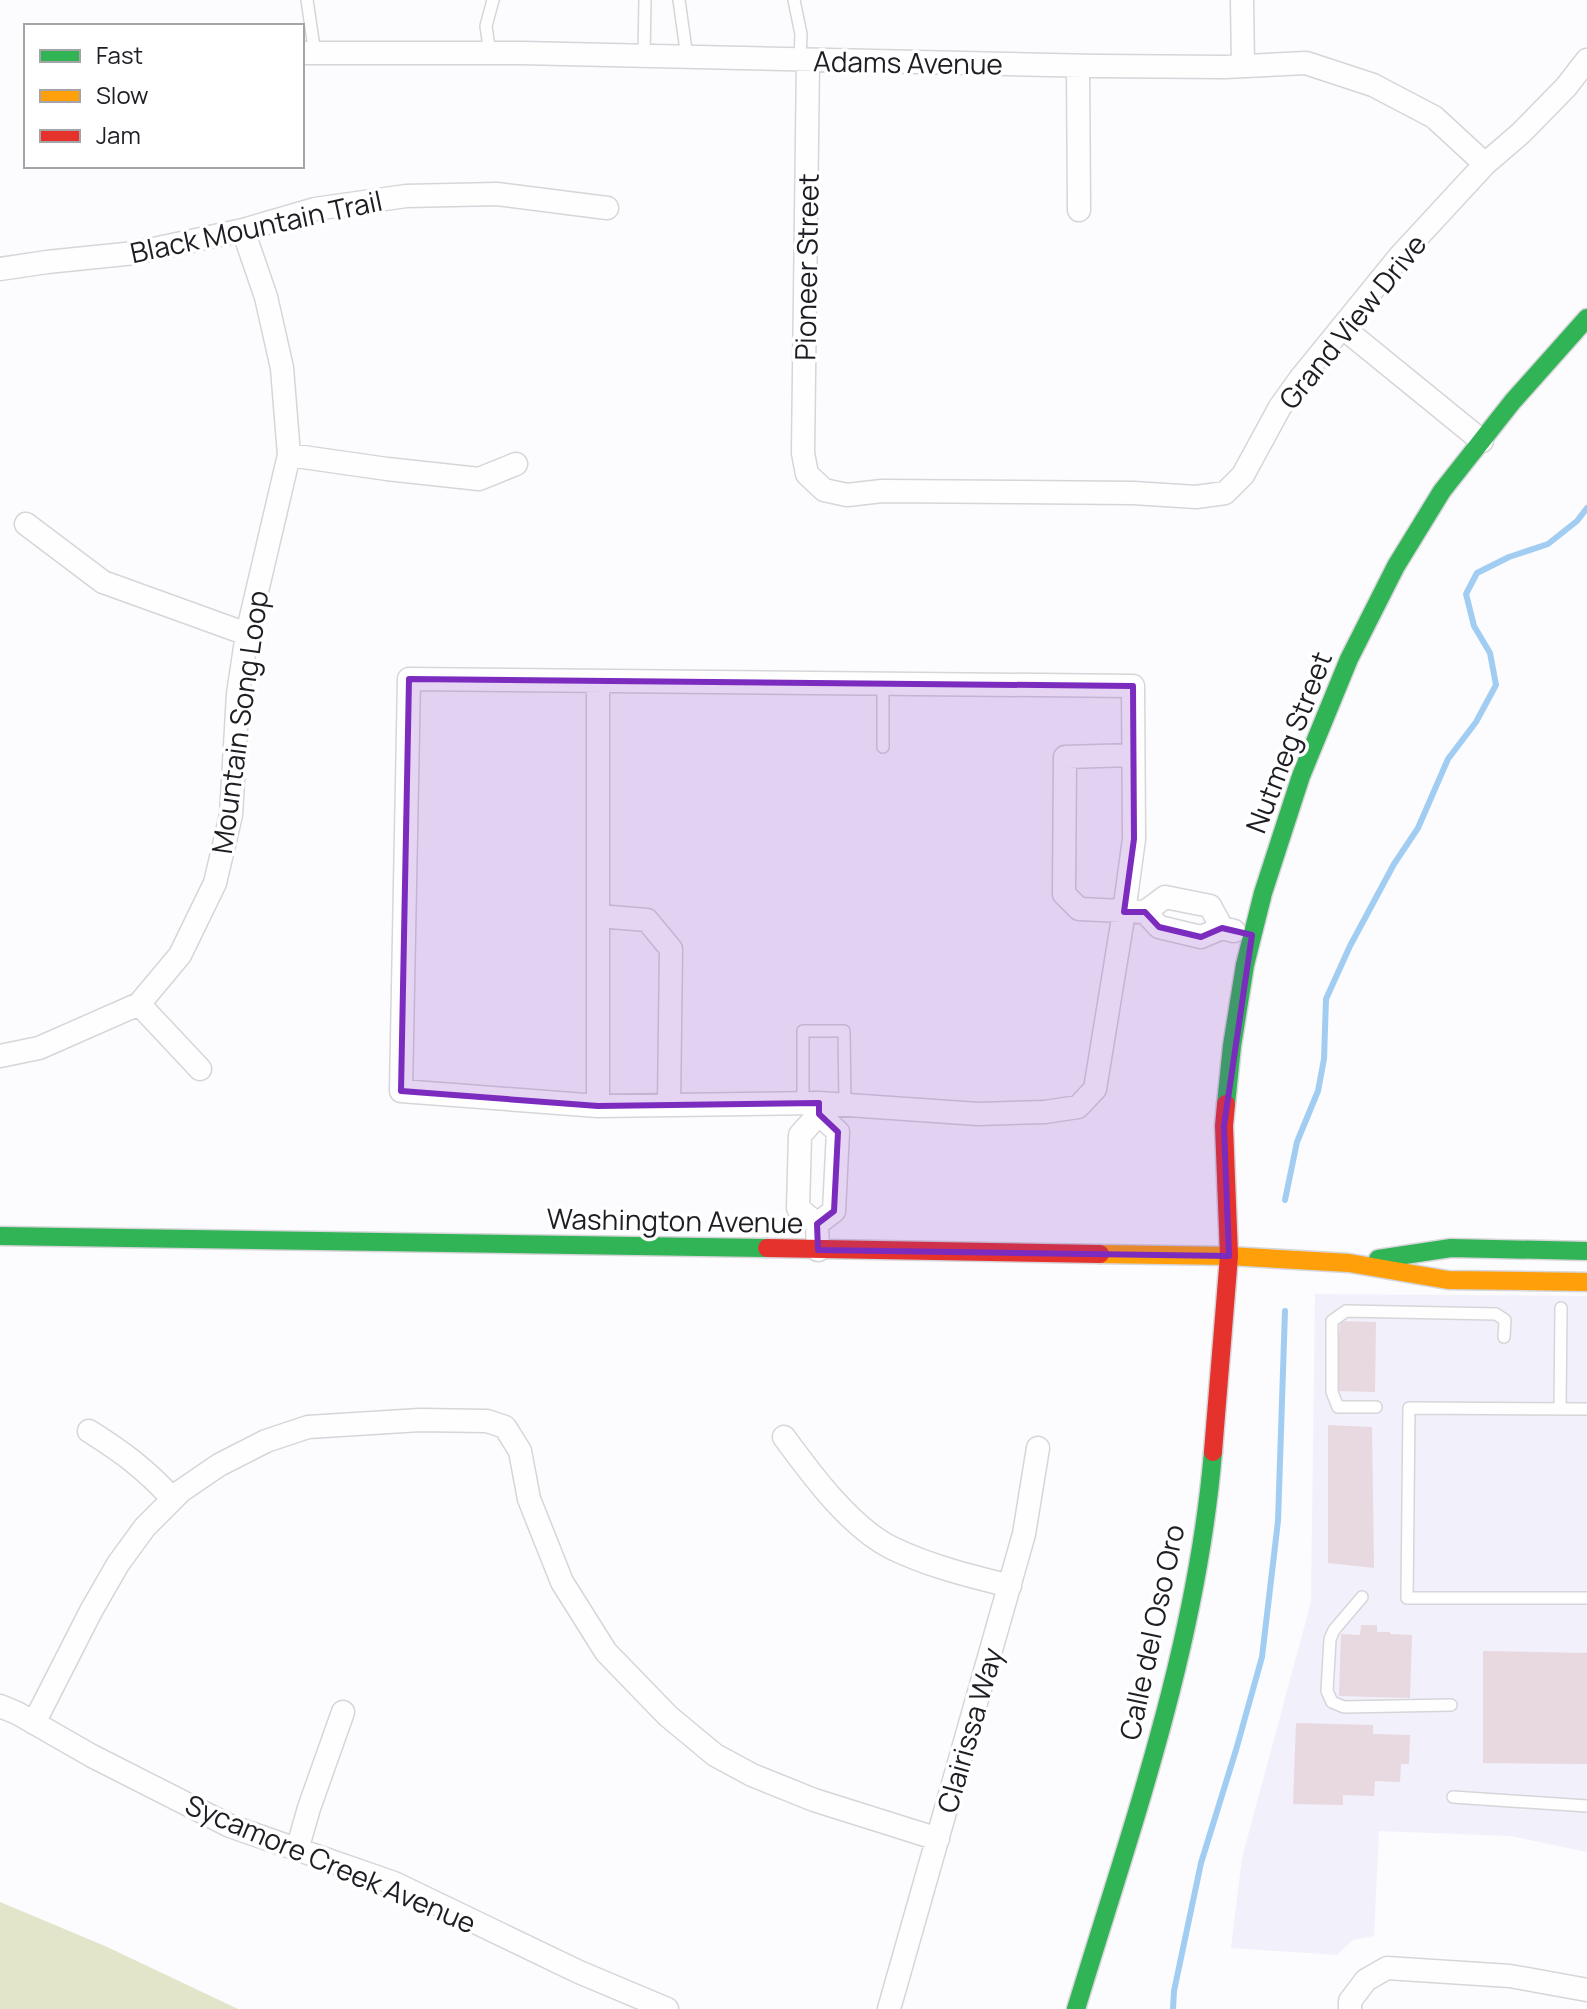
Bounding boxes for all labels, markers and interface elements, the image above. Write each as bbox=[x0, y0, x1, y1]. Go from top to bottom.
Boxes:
legend bbox=[24, 24, 304, 168]
text: Fast bbox=[96, 38, 143, 71]
street label: Adams Avenue bbox=[813, 41, 1003, 83]
text: Slow bbox=[96, 78, 149, 111]
text: Jam bbox=[96, 118, 141, 151]
street label: Pioneer Street bbox=[785, 173, 827, 361]
street label: Black Mountain Trail bbox=[127, 181, 385, 271]
street label: Grand View Drive bbox=[1270, 226, 1434, 416]
street label: Mountain Song Loop bbox=[202, 588, 276, 856]
street label: Nutmeg Street bbox=[1236, 646, 1340, 838]
street label: Washington Avenue bbox=[546, 1199, 804, 1241]
street label: Calle del Oso Oro bbox=[1110, 1521, 1192, 1743]
street label: Clairissa Way bbox=[927, 1643, 1011, 1817]
street label: Sycamore Creek Avenue bbox=[180, 1785, 482, 1941]

